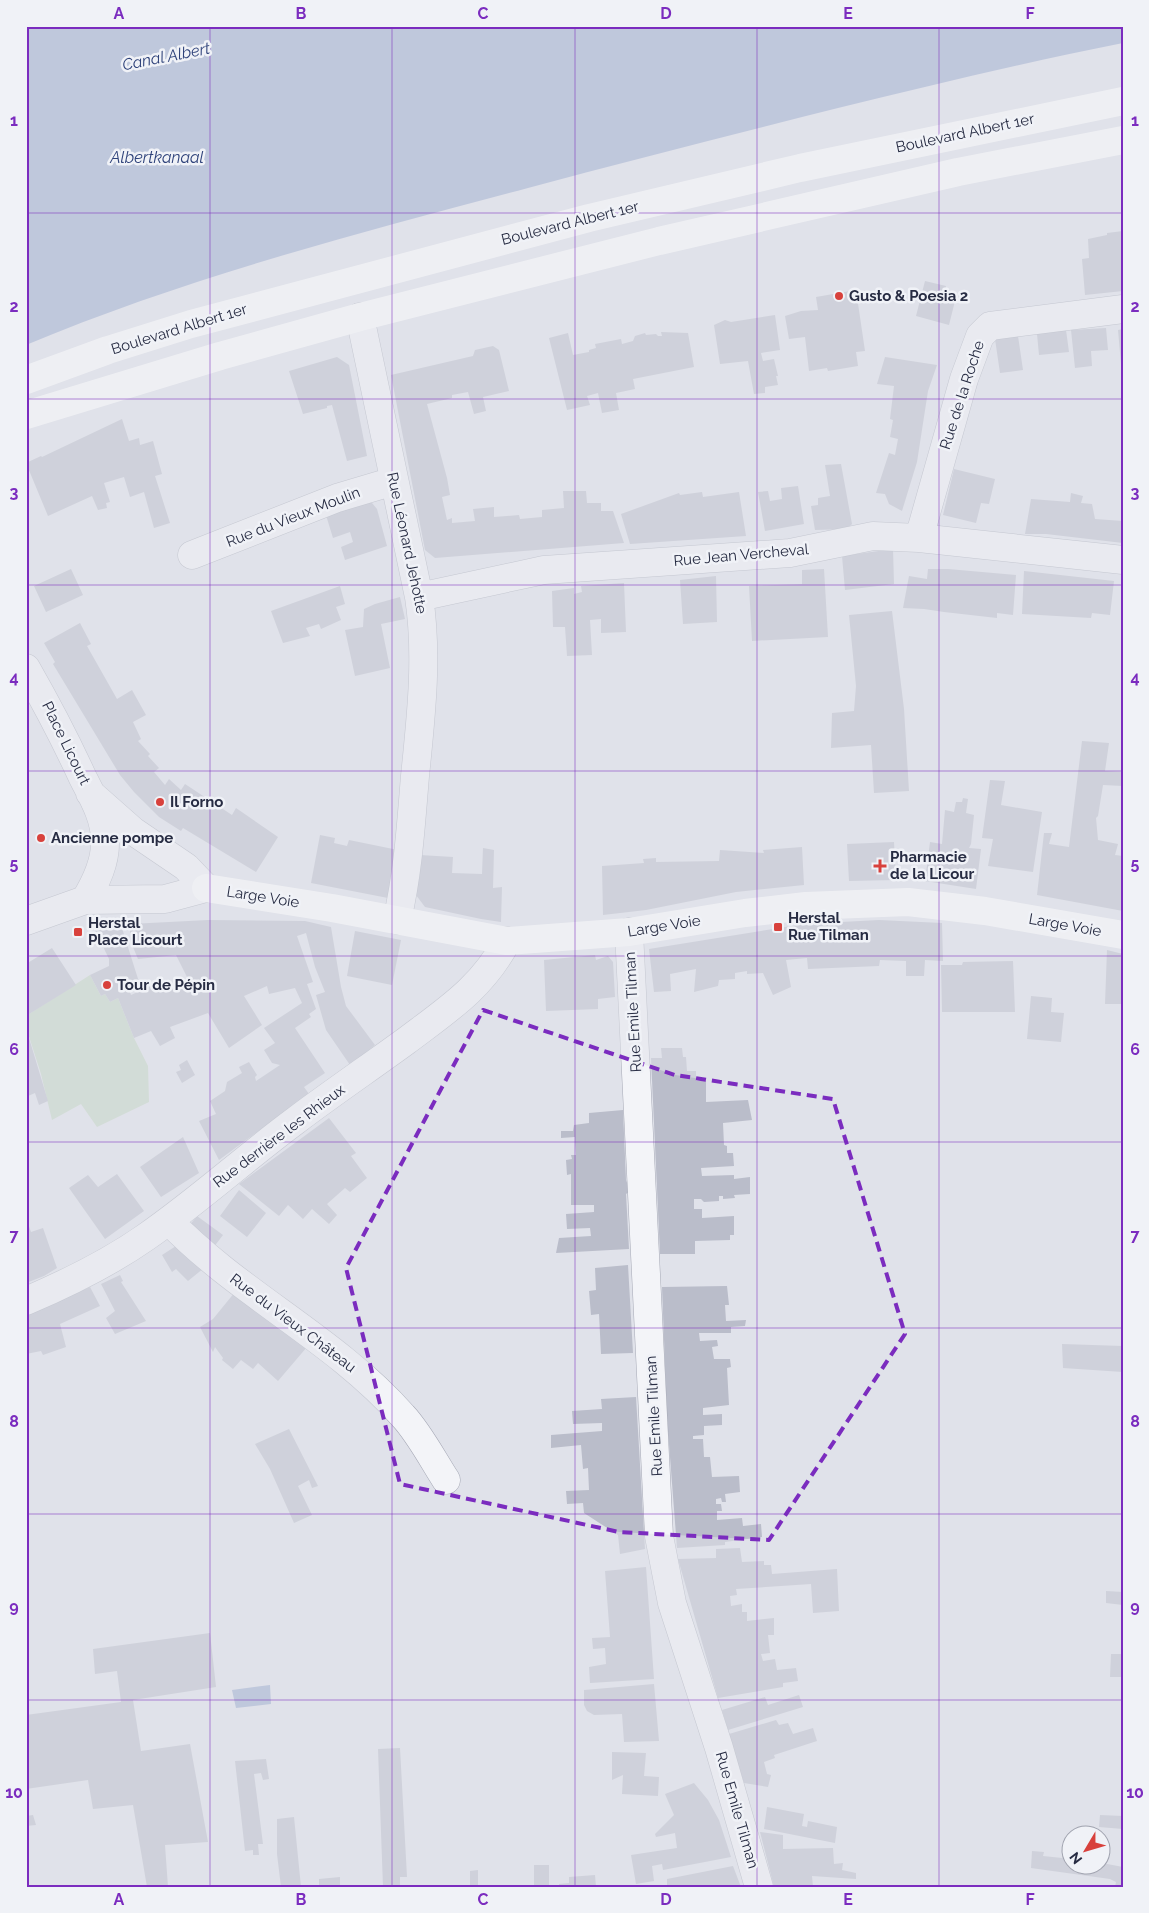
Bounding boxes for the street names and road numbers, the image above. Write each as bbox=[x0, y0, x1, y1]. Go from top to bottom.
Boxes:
street label: Boulevard Albert 1er bbox=[894, 109, 1037, 156]
street label: Boulevard Albert 1er bbox=[499, 197, 641, 249]
street label: Boulevard Albert 1er bbox=[109, 300, 250, 358]
street label: Rue de la Roche bbox=[936, 338, 988, 452]
street label: Rue Léonard Jehotte bbox=[383, 470, 431, 616]
street label: Rue du Vieux Moulin bbox=[223, 483, 363, 551]
street label: Rue Jean Vercheval bbox=[673, 540, 810, 570]
street label: Place Licourt bbox=[38, 698, 94, 788]
street label: Large Voie bbox=[225, 882, 301, 912]
street label: Large Voie bbox=[1027, 910, 1103, 940]
street label: Large Voie bbox=[626, 911, 702, 941]
street label: Rue Emile Tilman bbox=[621, 951, 645, 1073]
street label: Rue derrière les Rhieux bbox=[209, 1080, 349, 1192]
street label: Rue du Vieux Château bbox=[226, 1270, 360, 1376]
street label: Rue Emile Tilman bbox=[642, 1355, 666, 1477]
street label: Rue Emile Tilman bbox=[712, 1749, 762, 1871]

